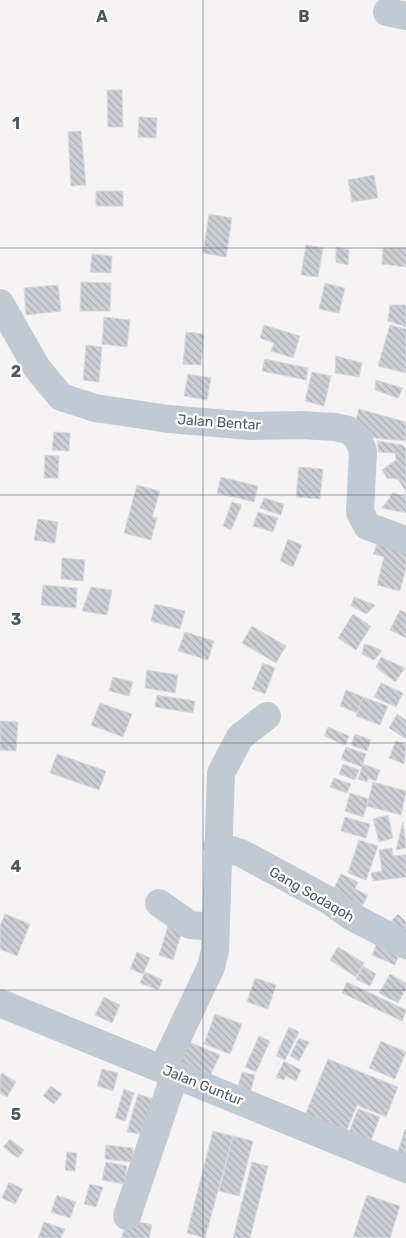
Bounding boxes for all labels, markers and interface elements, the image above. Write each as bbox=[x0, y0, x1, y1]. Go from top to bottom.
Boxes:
text: A bbox=[96, 7, 108, 26]
text: B bbox=[298, 7, 310, 26]
text: 1 bbox=[12, 114, 20, 133]
text: 2 bbox=[11, 362, 21, 381]
street label: Jalan Bentar bbox=[177, 411, 262, 434]
text: 3 bbox=[11, 610, 21, 629]
text: 4 bbox=[11, 857, 22, 876]
street label: Gang Sodaqoh bbox=[266, 863, 357, 926]
street label: Jalan Guntur bbox=[160, 1062, 246, 1110]
text: 5 bbox=[11, 1105, 21, 1124]

